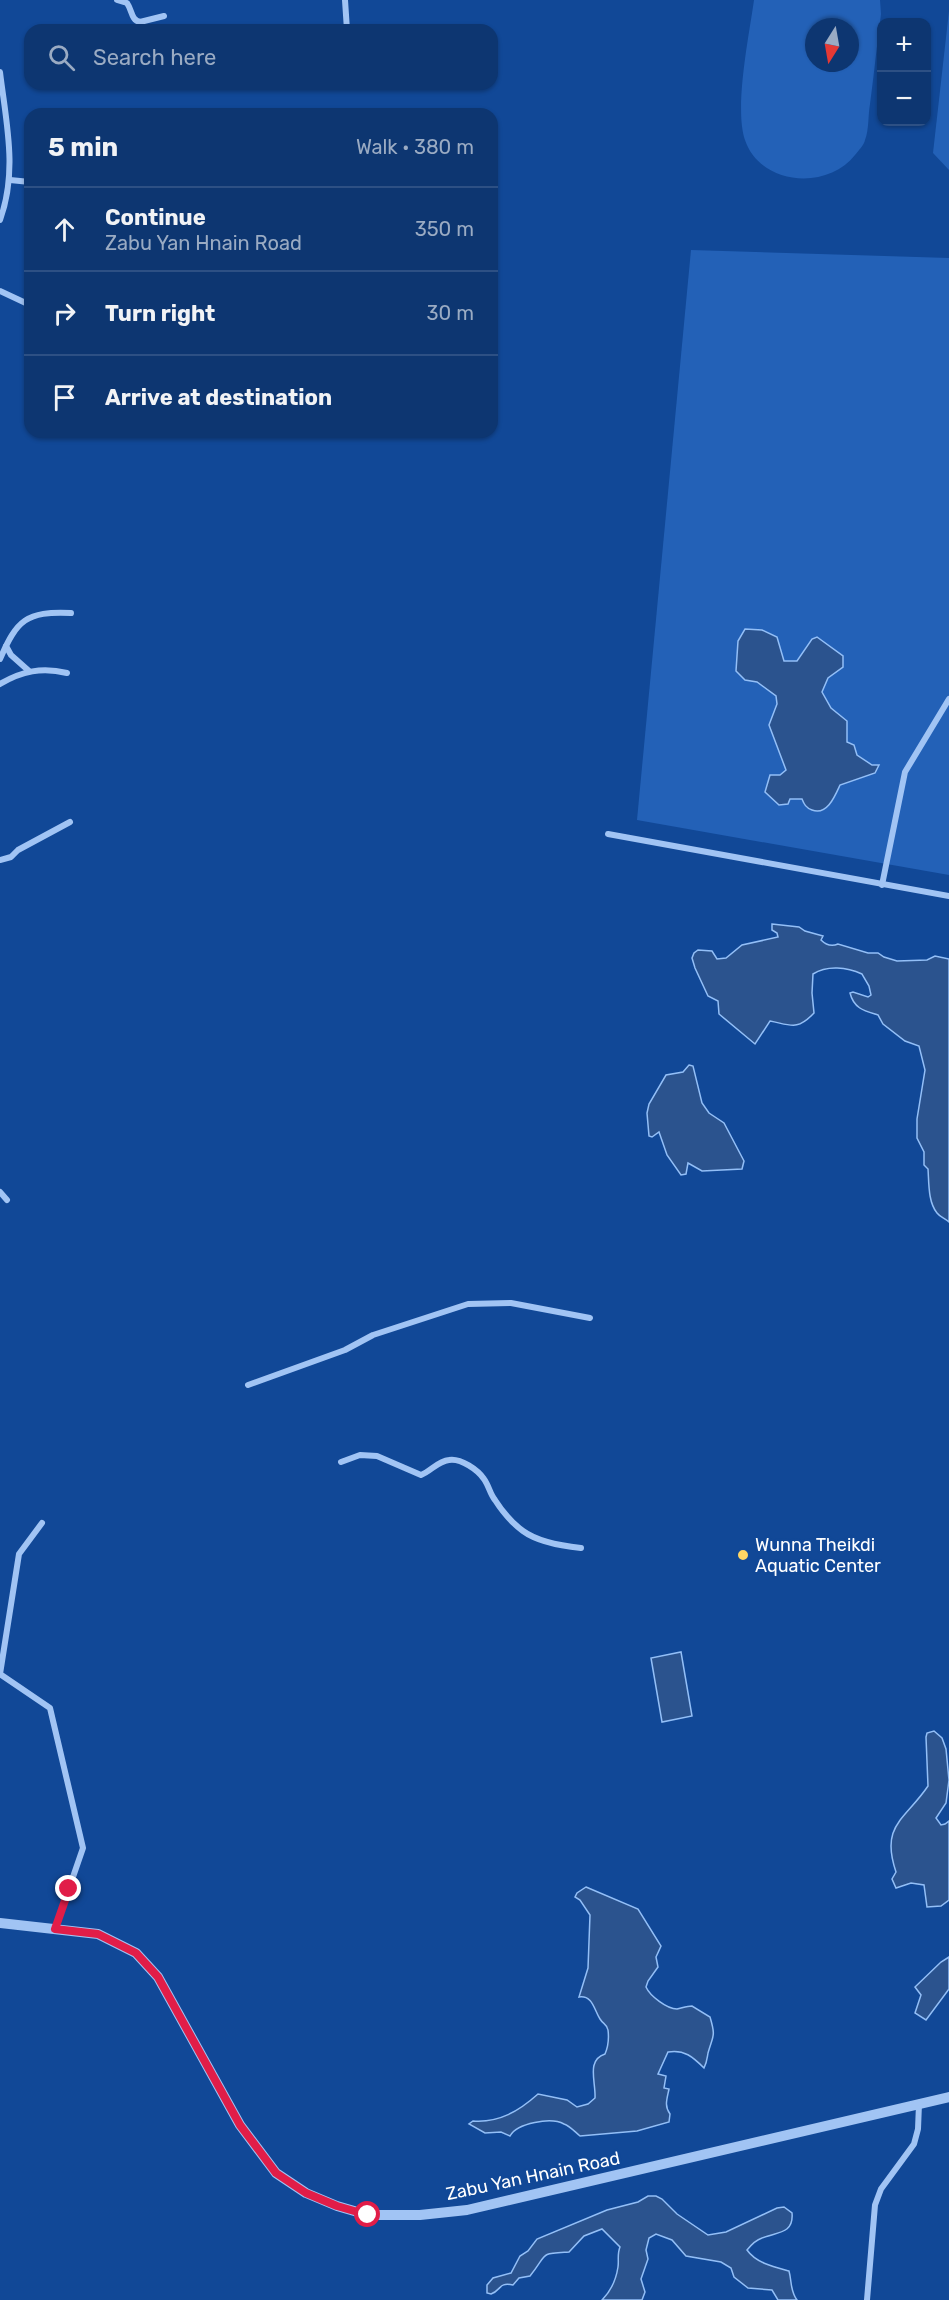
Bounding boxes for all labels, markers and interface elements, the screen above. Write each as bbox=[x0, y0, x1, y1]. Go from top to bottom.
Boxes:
north arrow bbox=[805, 18, 859, 72]
map controls bbox=[877, 18, 931, 126]
button: + bbox=[877, 18, 931, 72]
search box bbox=[24, 24, 498, 90]
icon: search bbox=[45, 41, 78, 74]
text: Search here bbox=[93, 44, 216, 71]
button: − bbox=[877, 72, 931, 126]
text: 5 min bbox=[48, 132, 118, 163]
text: Walk · 380 m bbox=[356, 135, 474, 159]
text: Continue bbox=[105, 204, 206, 231]
icon: ahead bbox=[48, 213, 81, 246]
text: 350 m bbox=[415, 217, 474, 241]
text: Zabu Yan Hnain Road bbox=[105, 231, 302, 255]
icon: right bbox=[48, 297, 81, 330]
text: Turn right bbox=[105, 300, 215, 327]
text: 30 m bbox=[427, 301, 474, 325]
icon: arrive bbox=[48, 381, 81, 414]
text: Arrive at destination bbox=[105, 384, 332, 411]
place label: Wunna Theikdi Aquatic Center bbox=[755, 1534, 881, 1577]
marker: Wunna Theikdi Aquatic Center bbox=[736, 1548, 750, 1562]
route end bbox=[55, 1875, 81, 1901]
street label: Zabu Yan Hnain Road bbox=[444, 2147, 622, 2205]
route start bbox=[354, 2201, 380, 2227]

